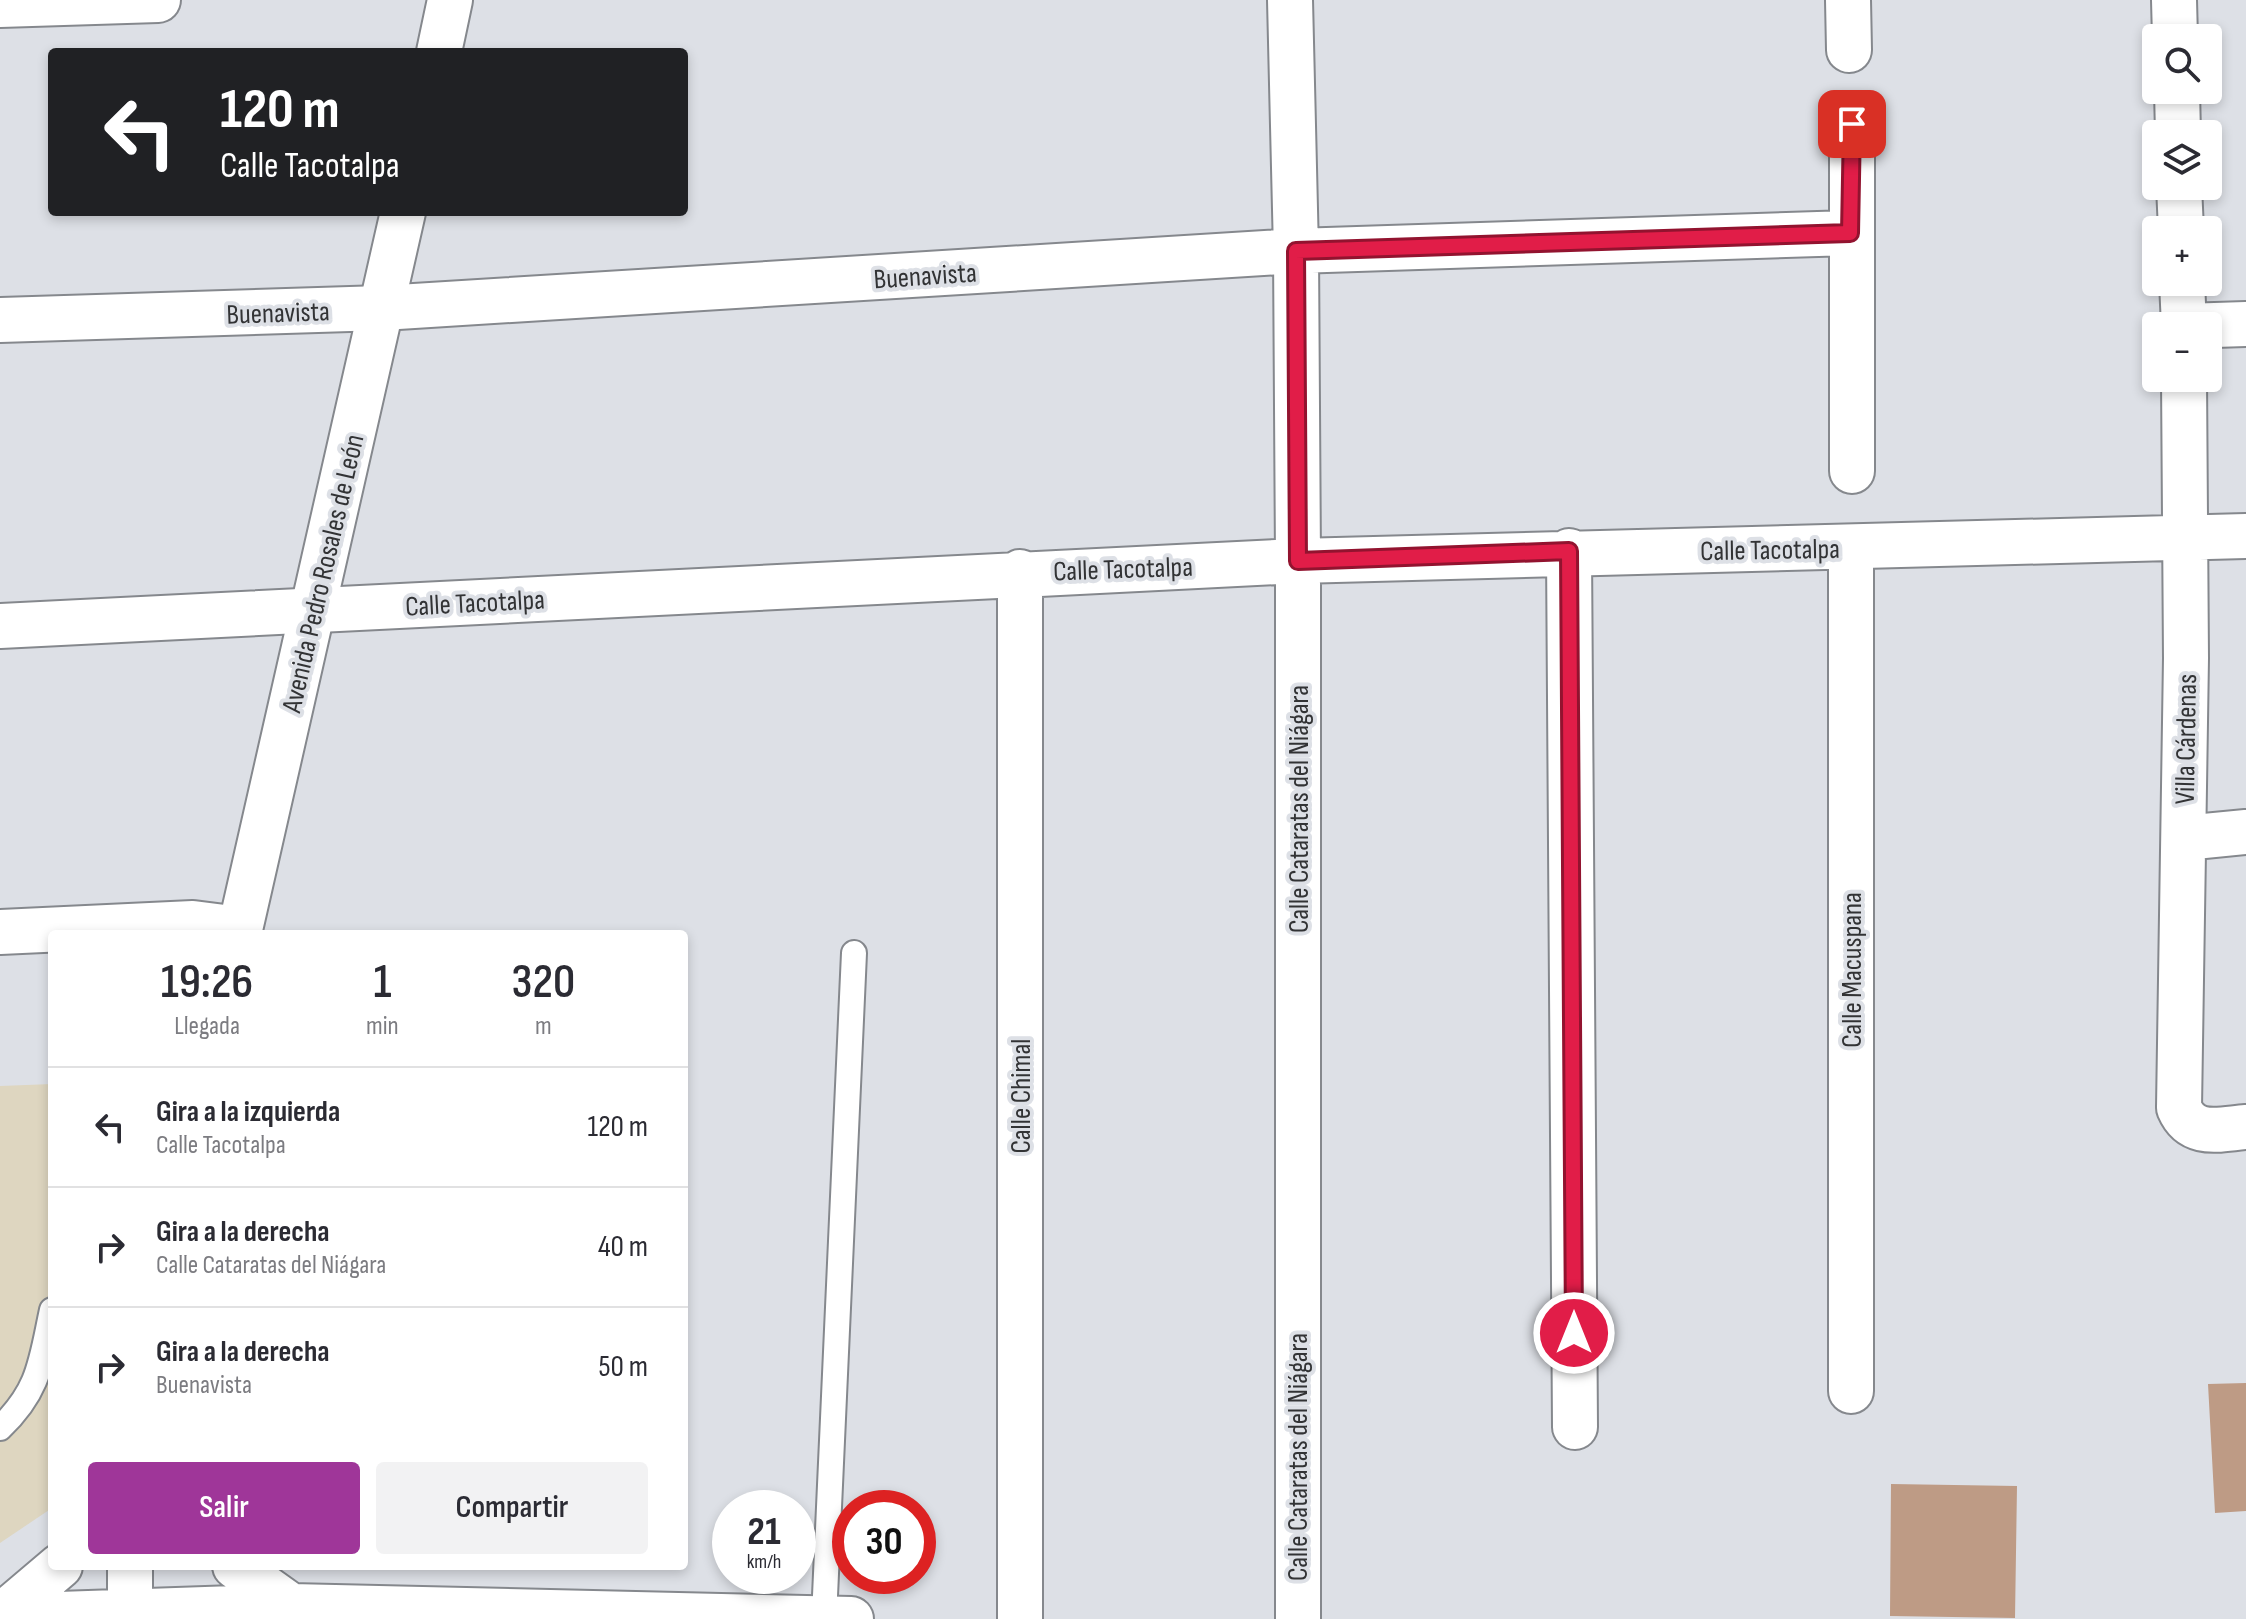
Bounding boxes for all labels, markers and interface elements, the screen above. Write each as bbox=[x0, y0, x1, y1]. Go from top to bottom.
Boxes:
map controls bbox=[2142, 24, 2222, 392]
button: search bbox=[2142, 24, 2222, 104]
text: 120 m bbox=[220, 77, 340, 144]
icon: left bbox=[88, 80, 192, 184]
pin bbox=[1818, 90, 1886, 158]
icon: arrive bbox=[1830, 102, 1874, 146]
button: layers bbox=[2142, 120, 2222, 200]
text: Calle Tacotalpa bbox=[220, 145, 400, 188]
button: + bbox=[2142, 216, 2222, 296]
street label: Buenavista bbox=[872, 256, 978, 297]
street label: Buenavista bbox=[226, 295, 330, 332]
button: − bbox=[2142, 312, 2222, 392]
street label: Avenida Pedro Rosales de León bbox=[275, 431, 372, 716]
street label: Calle Tacotalpa bbox=[1700, 533, 1840, 568]
street label: Calle Tacotalpa bbox=[1053, 551, 1193, 588]
street label: Calle Tacotalpa bbox=[404, 583, 546, 624]
street label: Villa Cárdenas bbox=[2169, 673, 2204, 805]
street label: Calle Cataratas del Niágara bbox=[1283, 685, 1316, 933]
street label: Calle Macuspana bbox=[1836, 892, 1869, 1048]
text: 19:26 bbox=[161, 954, 253, 1011]
text: 1 bbox=[373, 954, 391, 1011]
text: 320 bbox=[512, 954, 575, 1011]
text: Llegada bbox=[174, 1011, 240, 1042]
text: min bbox=[366, 1011, 399, 1042]
text: m bbox=[535, 1011, 552, 1042]
street label: Calle Chimal bbox=[1005, 1039, 1038, 1153]
text: Gira a la izquierda bbox=[156, 1094, 340, 1130]
icon: left bbox=[88, 1105, 132, 1149]
text: 120 m bbox=[587, 1109, 648, 1145]
text: Calle Tacotalpa bbox=[156, 1130, 286, 1161]
text: Gira a la derecha bbox=[156, 1214, 330, 1250]
icon: right bbox=[88, 1225, 132, 1269]
text: 40 m bbox=[598, 1229, 648, 1265]
text: Calle Cataratas del Niágara bbox=[156, 1250, 386, 1281]
position arrow bbox=[1532, 1291, 1616, 1375]
street label: Calle Cataratas del Niágara bbox=[1282, 1333, 1315, 1581]
text: Gira a la derecha bbox=[156, 1334, 330, 1370]
icon: right bbox=[88, 1345, 132, 1389]
text: 50 m bbox=[599, 1349, 648, 1385]
text: Buenavista bbox=[156, 1370, 252, 1401]
button: Salir bbox=[88, 1462, 360, 1554]
button: Compartir bbox=[376, 1462, 648, 1554]
speed limit sign: 30 bbox=[832, 1490, 936, 1594]
text: 21 bbox=[747, 1508, 781, 1556]
text: km/h bbox=[747, 1550, 781, 1574]

